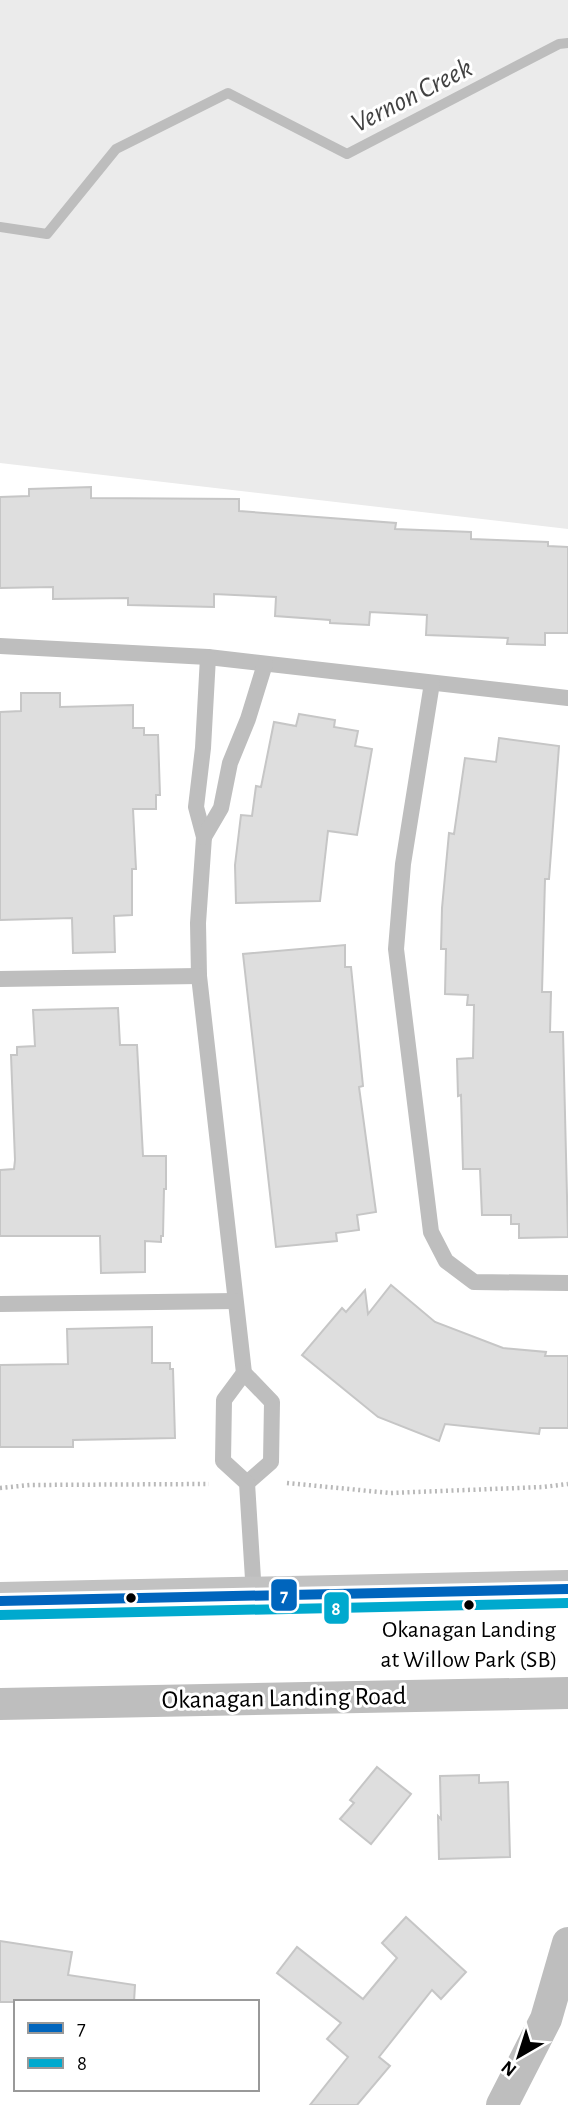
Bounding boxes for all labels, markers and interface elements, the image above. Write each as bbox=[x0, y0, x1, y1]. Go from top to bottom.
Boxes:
water label: Vernon Creek bbox=[347, 54, 477, 138]
line badge: 7 bbox=[270, 1578, 298, 1612]
text: 7 bbox=[280, 1587, 288, 1606]
unlabelled marker bbox=[124, 1591, 138, 1605]
line badge: 8 bbox=[323, 1591, 350, 1625]
marker: Okanagan Landing at Willow Park (SB) bbox=[462, 1598, 476, 1612]
text: 8 bbox=[331, 1600, 341, 1619]
place label: Okanagan Landing at Willow Park (SB) bbox=[380, 1618, 558, 1672]
street label: Okanagan Landing Road bbox=[161, 1683, 407, 1713]
legend bbox=[14, 2000, 259, 2091]
text: 7 bbox=[77, 2018, 86, 2039]
north arrow bbox=[484, 2021, 554, 2091]
text: 8 bbox=[77, 2053, 87, 2074]
text: N bbox=[498, 2057, 520, 2080]

